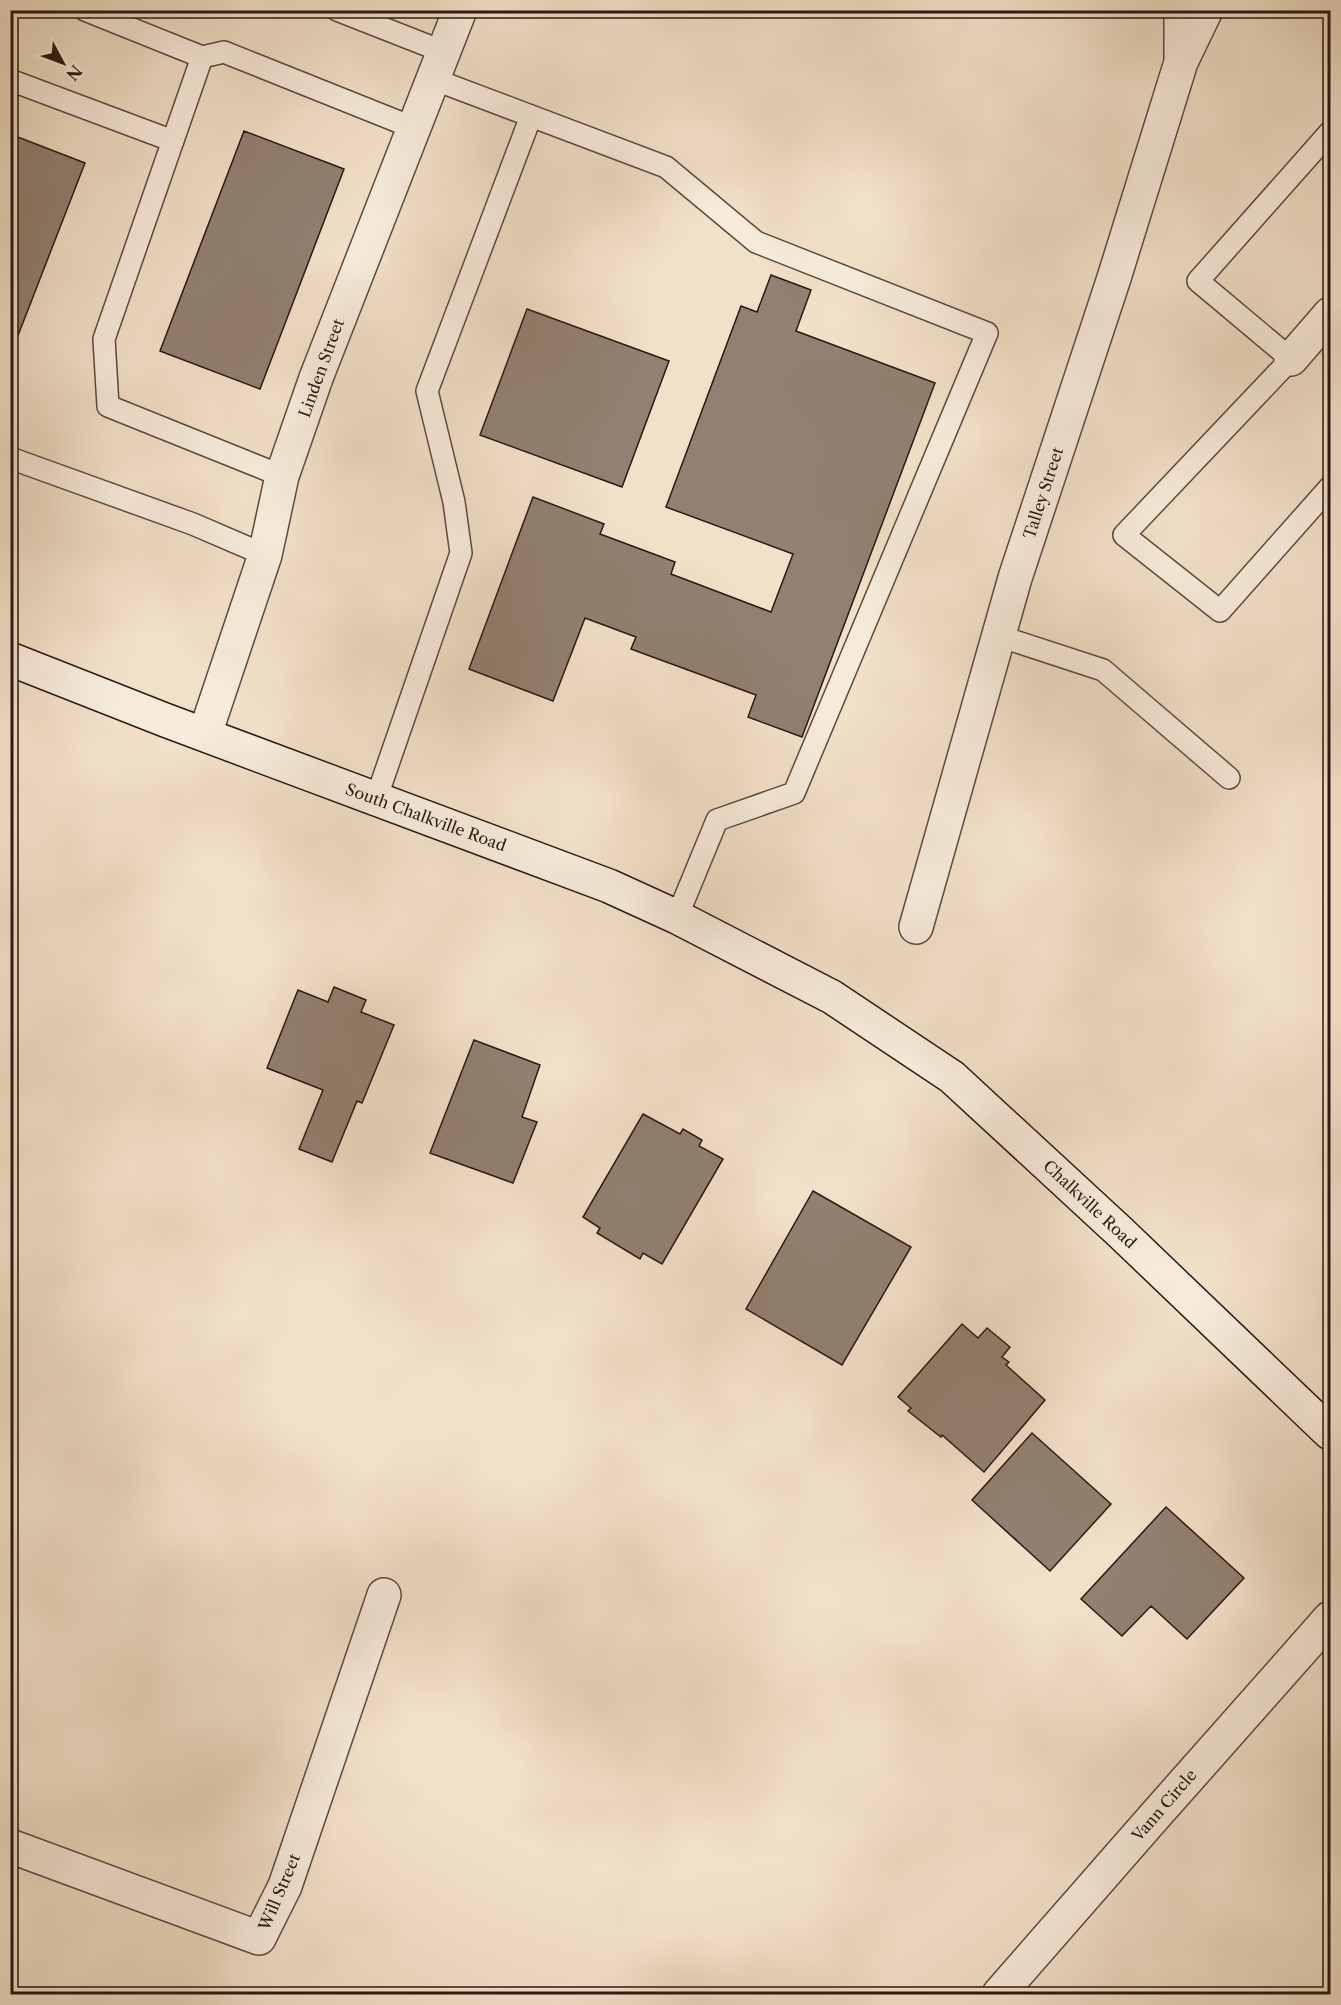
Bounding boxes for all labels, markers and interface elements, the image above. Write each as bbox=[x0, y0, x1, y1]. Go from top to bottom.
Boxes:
north arrow bbox=[33, 33, 93, 93]
text: N bbox=[62, 61, 86, 85]
street label: Linden Street bbox=[294, 316, 348, 420]
street label: Talley Street bbox=[1019, 444, 1067, 541]
street label: South Chalkville Road bbox=[343, 779, 509, 855]
street label: Chalkville Road bbox=[1039, 1156, 1141, 1253]
street label: Vann Circle bbox=[1127, 1765, 1201, 1846]
street label: Will Street bbox=[253, 1850, 304, 1934]

